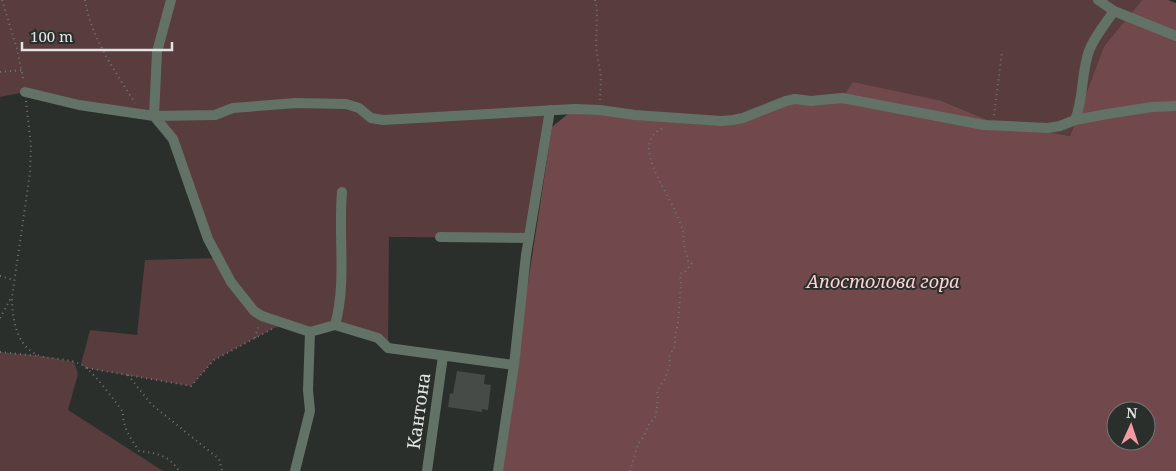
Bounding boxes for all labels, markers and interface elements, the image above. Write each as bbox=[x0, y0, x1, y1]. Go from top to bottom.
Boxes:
scale bar bbox=[22, 20, 172, 52]
text: 100 m bbox=[30, 26, 73, 46]
park label: Апостолова гора bbox=[804, 269, 960, 293]
street label: Кантона bbox=[401, 371, 435, 451]
north arrow bbox=[1106, 401, 1156, 451]
text: N bbox=[1126, 403, 1138, 422]

